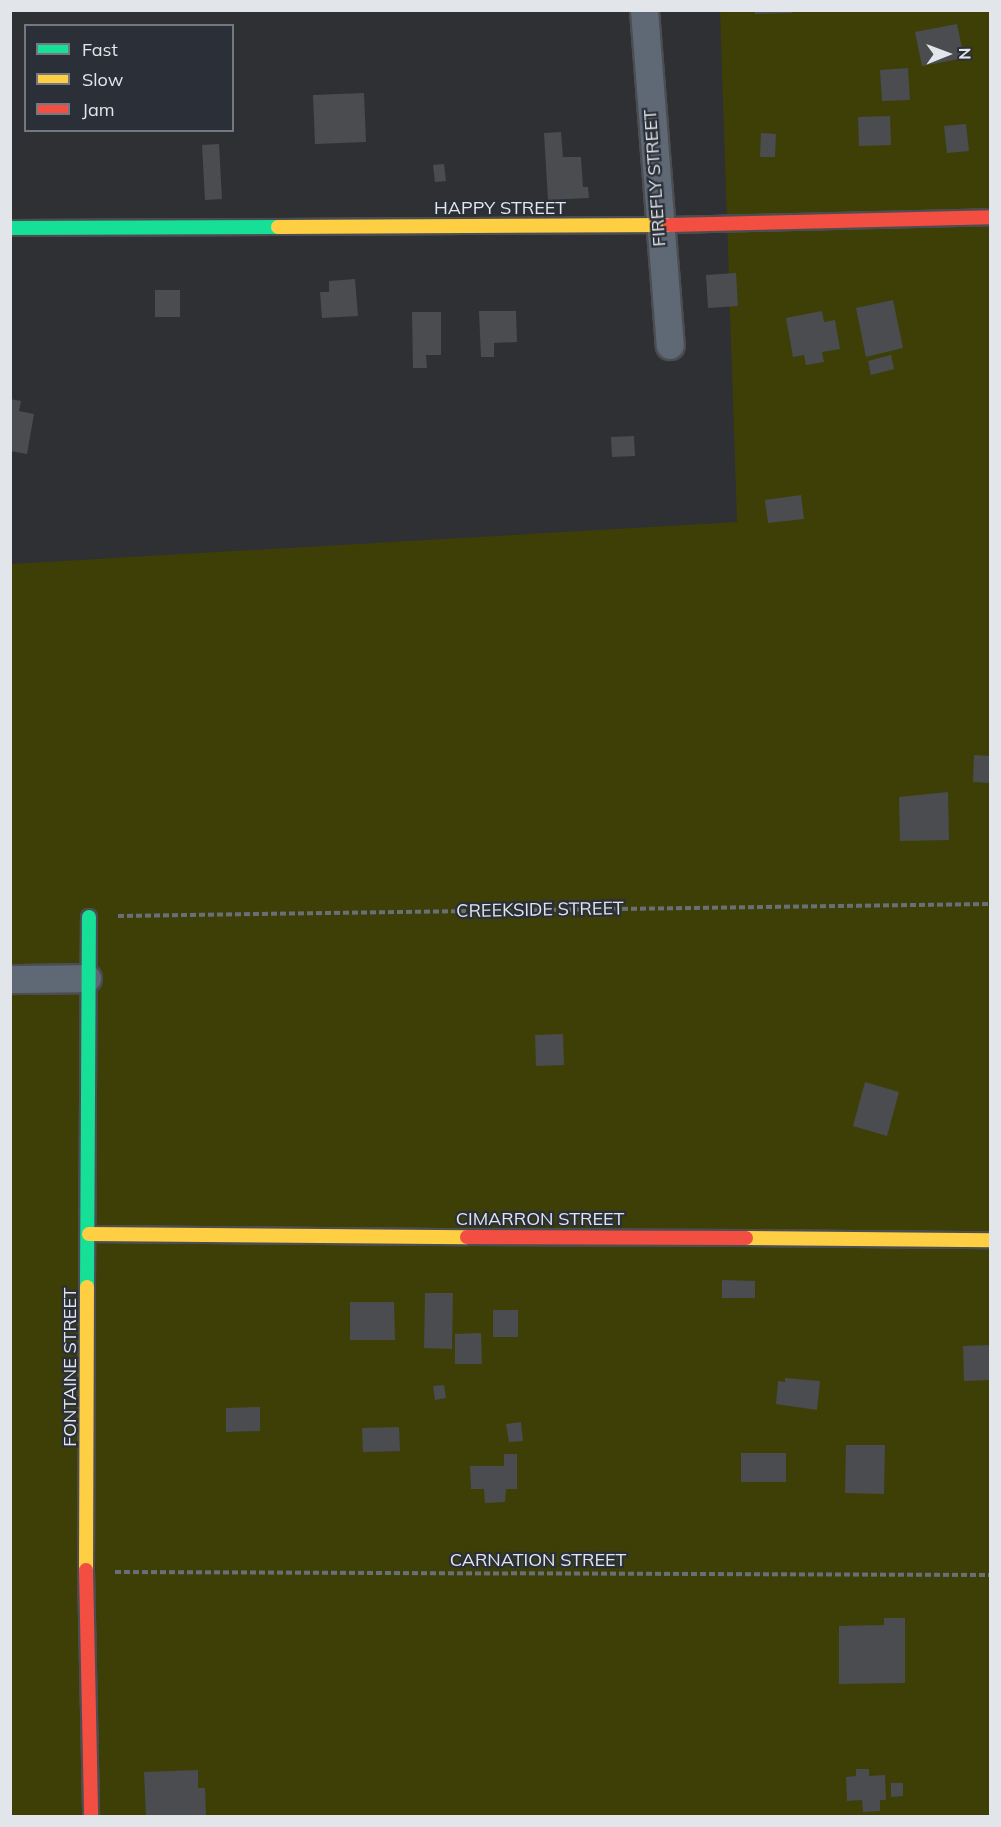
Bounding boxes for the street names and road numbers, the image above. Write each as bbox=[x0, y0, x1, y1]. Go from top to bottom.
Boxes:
street label: FIREFLY STREET bbox=[639, 109, 671, 247]
street label: HAPPY STREET bbox=[434, 197, 566, 219]
street label: CREEKSIDE STREET bbox=[456, 898, 624, 922]
street label: CIMARRON STREET bbox=[456, 1208, 624, 1230]
street label: FONTAINE STREET bbox=[59, 1287, 81, 1447]
street label: CARNATION STREET bbox=[450, 1549, 626, 1571]

